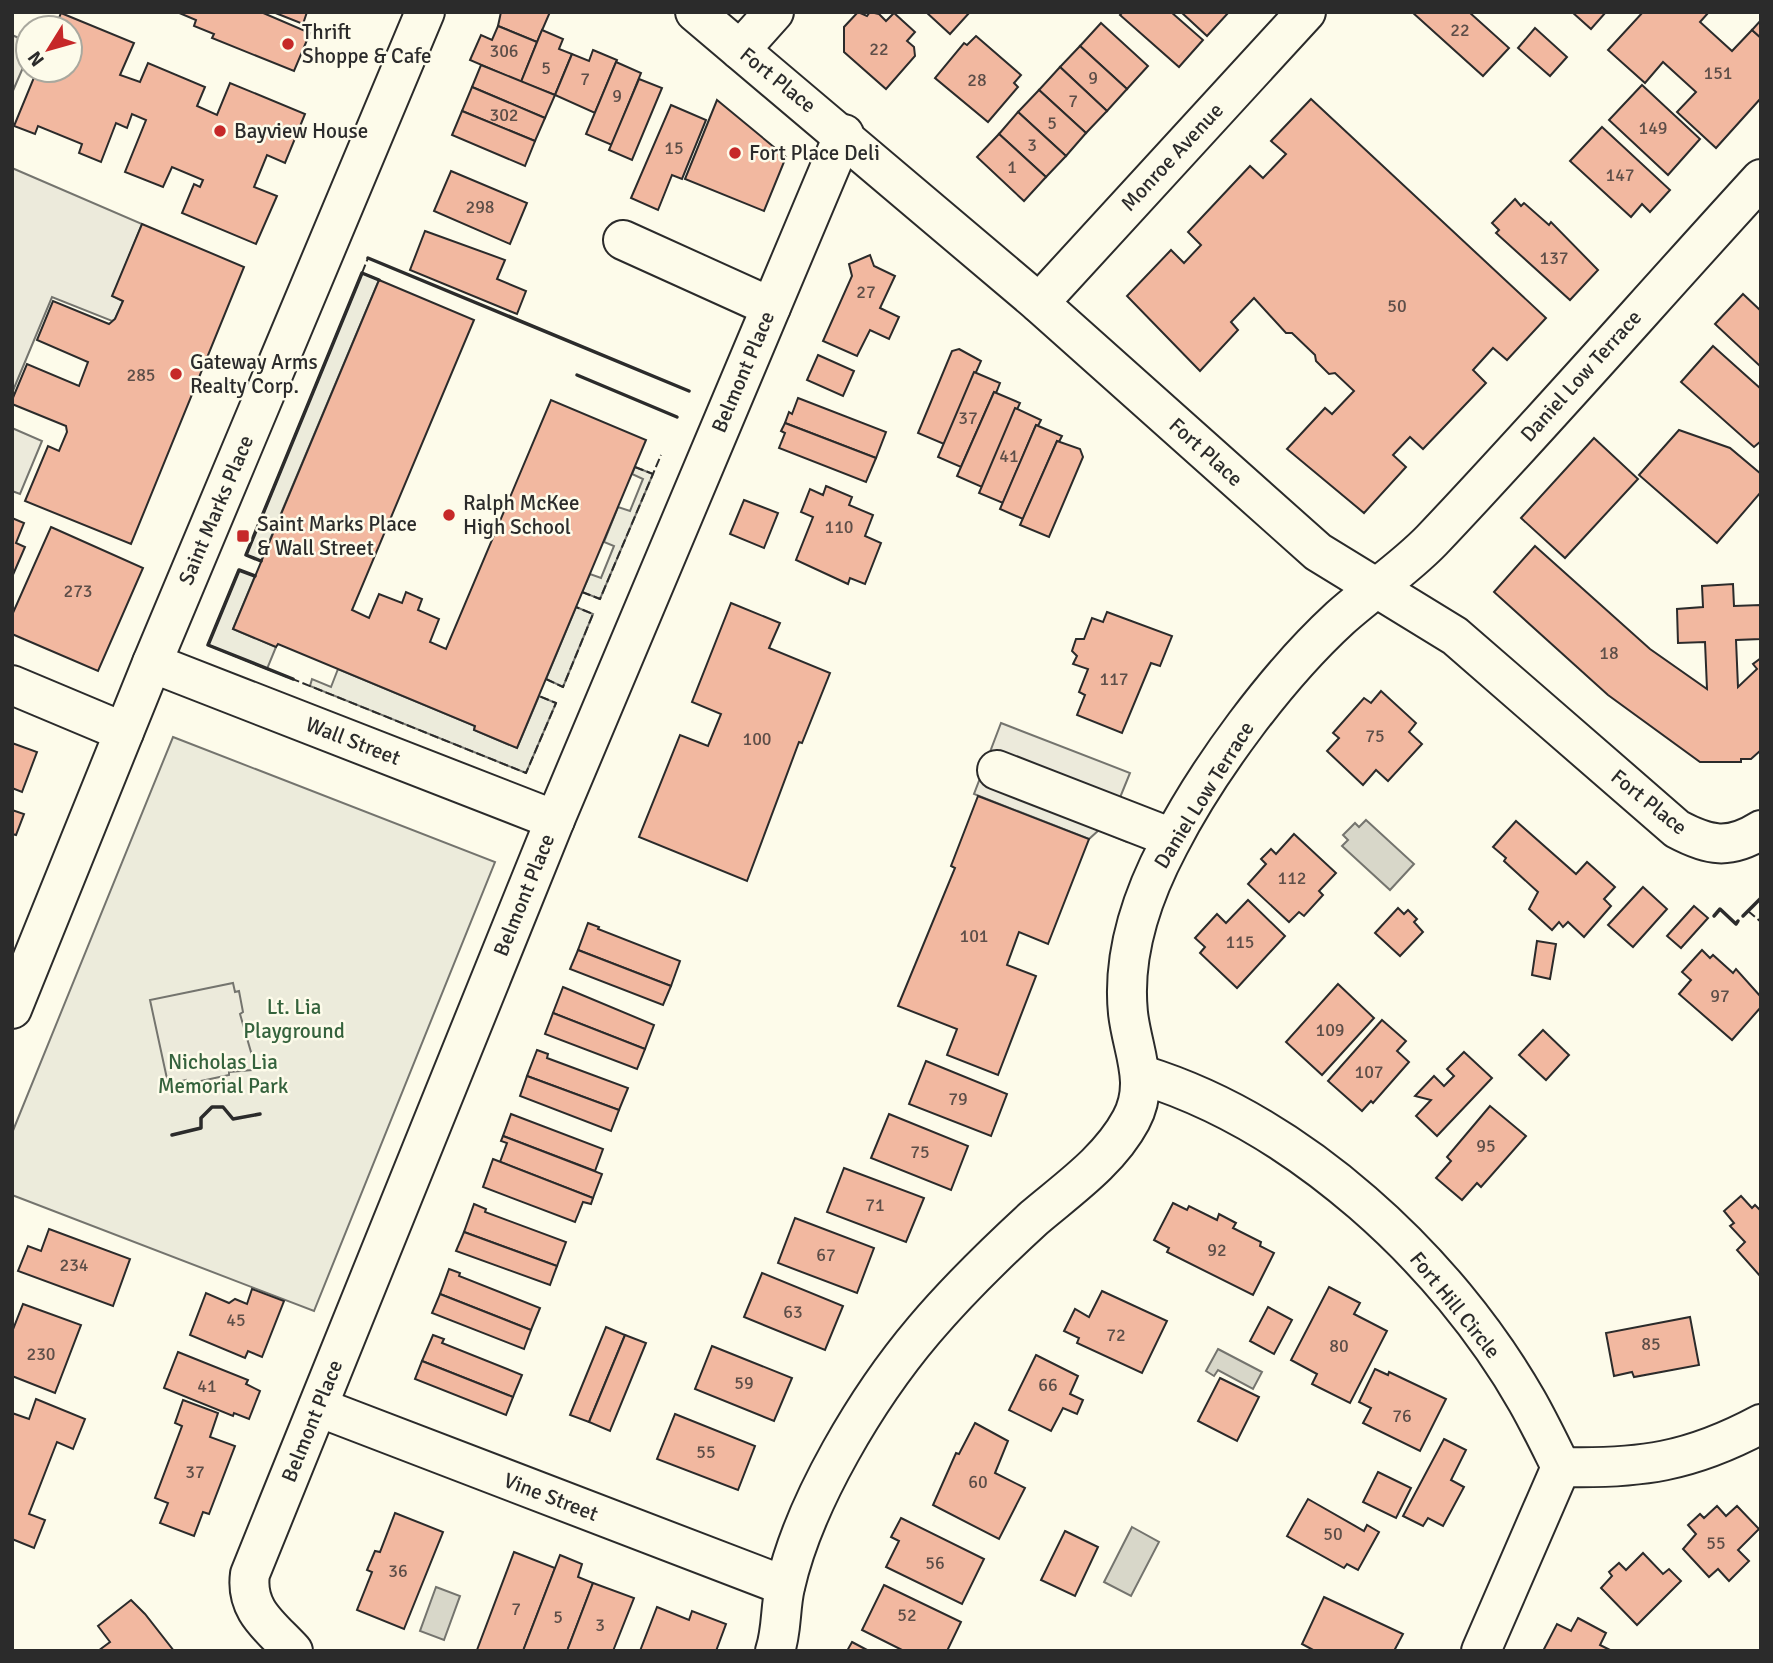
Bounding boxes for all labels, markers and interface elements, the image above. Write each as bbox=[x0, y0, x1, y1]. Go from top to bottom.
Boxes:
north arrow bbox=[14, 14, 84, 84]
place label: Thrift Shoppe & Cafe bbox=[302, 19, 432, 69]
house number: 22 bbox=[1450, 19, 1470, 41]
marker: Thrift Shoppe & Cafe bbox=[280, 36, 296, 52]
house number: 22 bbox=[869, 38, 889, 60]
house number: 306 bbox=[489, 40, 519, 62]
street label: Fort Place bbox=[735, 41, 821, 119]
text: N bbox=[23, 46, 50, 71]
house number: 5 bbox=[541, 57, 551, 79]
house number: 151 bbox=[1703, 62, 1733, 84]
house number: 9 bbox=[1088, 67, 1098, 89]
house number: 7 bbox=[580, 68, 590, 90]
house number: 28 bbox=[967, 69, 987, 91]
house number: 9 bbox=[612, 85, 622, 107]
house number: 7 bbox=[1068, 90, 1078, 112]
street label: Monroe Avenue bbox=[1115, 98, 1229, 216]
house number: 302 bbox=[489, 104, 519, 126]
house number: 5 bbox=[1047, 112, 1057, 134]
house number: 149 bbox=[1638, 117, 1668, 139]
place label: Bayview House bbox=[234, 118, 368, 144]
marker: Bayview House bbox=[212, 123, 228, 139]
house number: 3 bbox=[1027, 134, 1037, 156]
house number: 15 bbox=[664, 137, 684, 159]
place label: Fort Place Deli bbox=[749, 140, 880, 166]
marker: Fort Place Deli bbox=[727, 145, 743, 161]
house number: 1 bbox=[1007, 156, 1017, 178]
house number: 147 bbox=[1605, 164, 1635, 186]
house number: 298 bbox=[465, 196, 495, 218]
house number: 137 bbox=[1539, 247, 1569, 269]
house number: 27 bbox=[856, 281, 876, 303]
house number: 50 bbox=[1387, 295, 1407, 317]
street label: Daniel Low Terrace bbox=[1515, 305, 1647, 447]
street label: Belmont Place bbox=[706, 307, 780, 437]
place label: Gateway Arms Realty Corp. bbox=[190, 349, 318, 399]
house number: 285 bbox=[126, 364, 156, 386]
marker: Gateway Arms Realty Corp. bbox=[168, 366, 184, 382]
house number: 37 bbox=[958, 407, 978, 429]
street label: Fort Place bbox=[1164, 412, 1248, 492]
street label: Saint Marks Place bbox=[173, 431, 259, 589]
house number: 41 bbox=[999, 445, 1019, 467]
place label: Ralph McKee High School bbox=[463, 490, 580, 540]
marker: Ralph McKee High School bbox=[441, 507, 457, 523]
place label: Saint Marks Place & Wall Street bbox=[257, 511, 417, 561]
house number: 110 bbox=[824, 516, 854, 538]
marker: Saint Marks Place & Wall Street bbox=[235, 528, 251, 544]
house number: 273 bbox=[63, 580, 93, 602]
house number: 18 bbox=[1599, 642, 1619, 664]
house number: 117 bbox=[1099, 668, 1129, 690]
street label: Wall Street bbox=[302, 711, 404, 771]
street label: Daniel Low Terrace bbox=[1148, 717, 1260, 873]
house number: 75 bbox=[1365, 725, 1385, 747]
house number: 100 bbox=[742, 728, 772, 750]
street label: Fort Place bbox=[1606, 763, 1692, 841]
street label: Belmont Place bbox=[488, 830, 560, 960]
house number: 112 bbox=[1277, 867, 1307, 889]
house number: 101 bbox=[959, 925, 989, 947]
house number: 115 bbox=[1225, 931, 1255, 953]
house number: 97 bbox=[1710, 985, 1730, 1007]
park label: Lt. Lia Playground bbox=[243, 994, 345, 1044]
house number: 109 bbox=[1315, 1019, 1345, 1041]
park label: Nicholas Lia Memorial Park bbox=[158, 1049, 289, 1099]
house number: 107 bbox=[1354, 1061, 1384, 1083]
house number: 79 bbox=[948, 1088, 968, 1110]
house number: 95 bbox=[1476, 1135, 1496, 1157]
house number: 75 bbox=[910, 1141, 930, 1163]
house number: 71 bbox=[865, 1194, 885, 1216]
house number: 92 bbox=[1207, 1239, 1227, 1261]
house number: 67 bbox=[816, 1244, 836, 1266]
street label: Fort Hill Circle bbox=[1404, 1246, 1506, 1364]
house number: 234 bbox=[59, 1254, 89, 1276]
house number: 63 bbox=[783, 1301, 803, 1323]
house number: 45 bbox=[226, 1309, 246, 1331]
house number: 72 bbox=[1106, 1324, 1126, 1346]
house number: 85 bbox=[1641, 1333, 1661, 1355]
house number: 80 bbox=[1329, 1335, 1349, 1357]
house number: 230 bbox=[26, 1343, 56, 1365]
street label: Belmont Place bbox=[276, 1356, 348, 1486]
house number: 59 bbox=[734, 1372, 754, 1394]
house number: 66 bbox=[1038, 1374, 1058, 1396]
house number: 41 bbox=[197, 1375, 217, 1397]
house number: 76 bbox=[1392, 1405, 1412, 1427]
house number: 55 bbox=[696, 1441, 716, 1463]
house number: 37 bbox=[185, 1461, 205, 1483]
street label: Vine Street bbox=[500, 1467, 602, 1527]
house number: 60 bbox=[968, 1471, 988, 1493]
house number: 50 bbox=[1323, 1523, 1343, 1545]
house number: 55 bbox=[1706, 1532, 1726, 1554]
house number: 56 bbox=[925, 1552, 945, 1574]
house number: 36 bbox=[388, 1560, 408, 1582]
house number: 7 bbox=[511, 1598, 521, 1620]
house number: 52 bbox=[897, 1604, 917, 1626]
house number: 5 bbox=[553, 1606, 563, 1628]
house number: 3 bbox=[595, 1614, 605, 1636]

